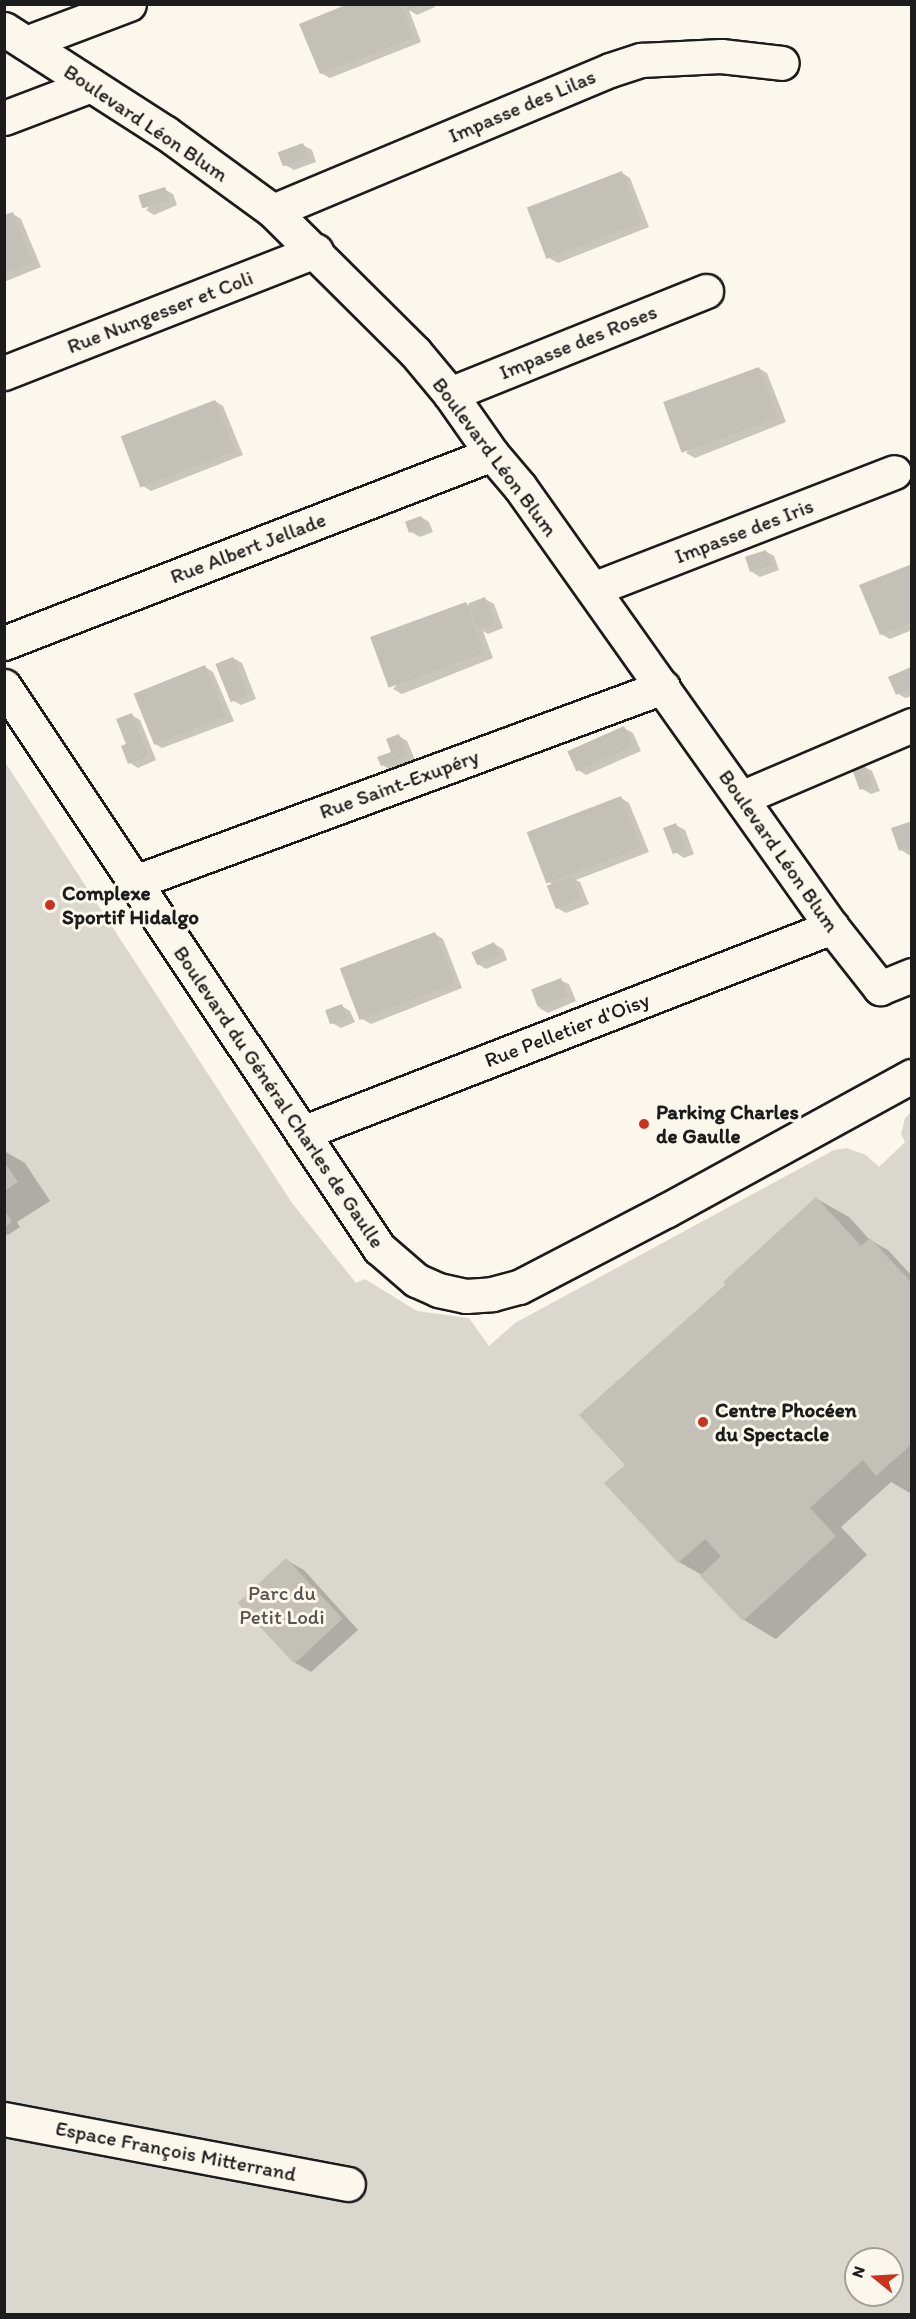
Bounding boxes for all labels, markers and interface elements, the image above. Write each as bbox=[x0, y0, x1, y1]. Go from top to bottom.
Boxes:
street label: Boulevard Léon Blum bbox=[59, 59, 233, 187]
street label: Impasse des Lilas bbox=[445, 64, 599, 148]
street label: Rue Nungesser et Coli bbox=[63, 265, 257, 359]
street label: Impasse des Roses bbox=[495, 299, 661, 385]
street label: Boulevard Léon Blum bbox=[427, 372, 563, 542]
street label: Impasse des Iris bbox=[671, 493, 817, 569]
street label: Rue Albert Jellade bbox=[167, 507, 329, 589]
street label: Rue Saint-Exupéry bbox=[316, 743, 482, 825]
street label: Boulevard Léon Blum bbox=[713, 765, 845, 937]
place label: Complexe Sportif Hidalgo bbox=[62, 880, 199, 930]
marker: Complexe Sportif Hidalgo bbox=[43, 898, 57, 912]
street label: Boulevard du Général Charles de Gaulle bbox=[168, 941, 390, 1253]
street label: Rue Pelletier d'Oisy bbox=[481, 987, 653, 1073]
place label: Parking Charles de Gaulle bbox=[656, 1099, 799, 1149]
marker: Parking Charles de Gaulle bbox=[637, 1117, 651, 1131]
place label: Centre Phocéen du Spectacle bbox=[715, 1397, 857, 1447]
marker: Centre Phocéen du Spectacle bbox=[696, 1415, 710, 1429]
park label: Parc du Petit Lodi bbox=[239, 1580, 325, 1630]
street label: Espace François Mitterrand bbox=[53, 2115, 299, 2187]
north arrow bbox=[844, 2247, 904, 2307]
text: N bbox=[848, 2264, 869, 2280]

